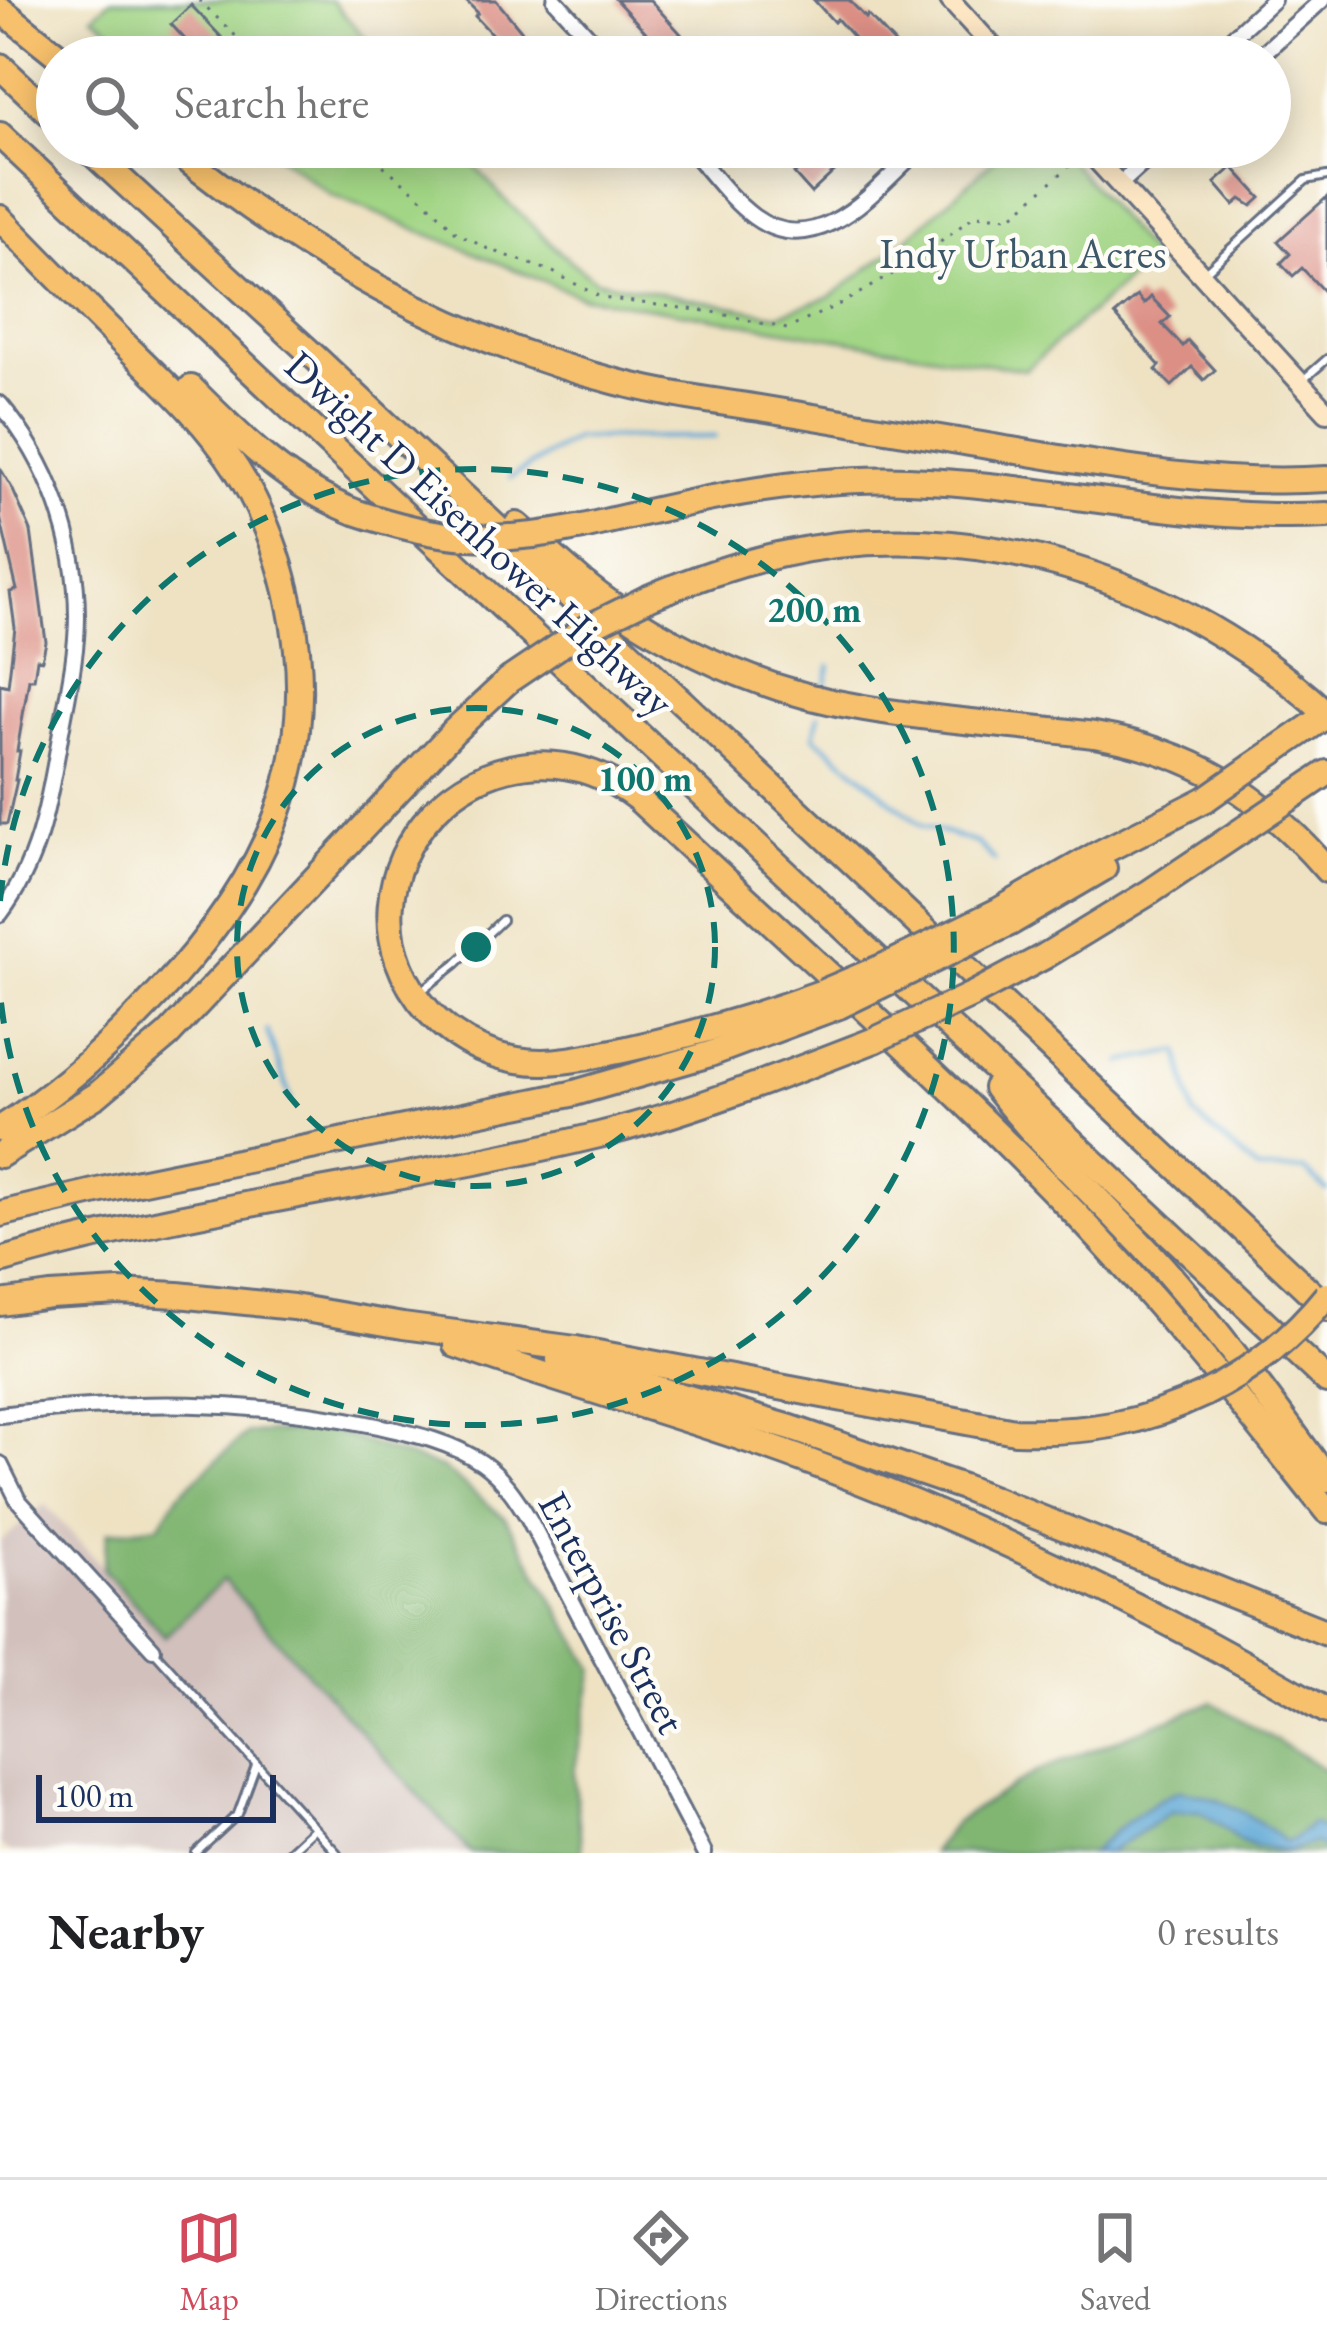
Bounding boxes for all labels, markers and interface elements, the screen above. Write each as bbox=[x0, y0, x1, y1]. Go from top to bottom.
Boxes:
search box bbox=[36, 36, 1291, 168]
icon: search bbox=[78, 69, 144, 135]
text: Search here bbox=[174, 73, 369, 131]
park label: Indy Urban Acres bbox=[879, 226, 1167, 281]
street label: Dwight D Eisenhower Highway bbox=[273, 338, 686, 729]
text: 200 m bbox=[767, 586, 861, 633]
text: 100 m bbox=[598, 755, 692, 802]
centre of rings bbox=[455, 926, 497, 968]
street label: Enterprise Street bbox=[526, 1482, 699, 1743]
scale bar bbox=[36, 1769, 276, 1822]
text: 100 m bbox=[54, 1774, 134, 1817]
text: Nearby bbox=[48, 1898, 204, 1964]
text: 0 results bbox=[1157, 1906, 1279, 1957]
tab: Map bbox=[176, 2205, 242, 2320]
tab: Directions bbox=[595, 2205, 728, 2320]
tab: Saved bbox=[1080, 2205, 1151, 2320]

